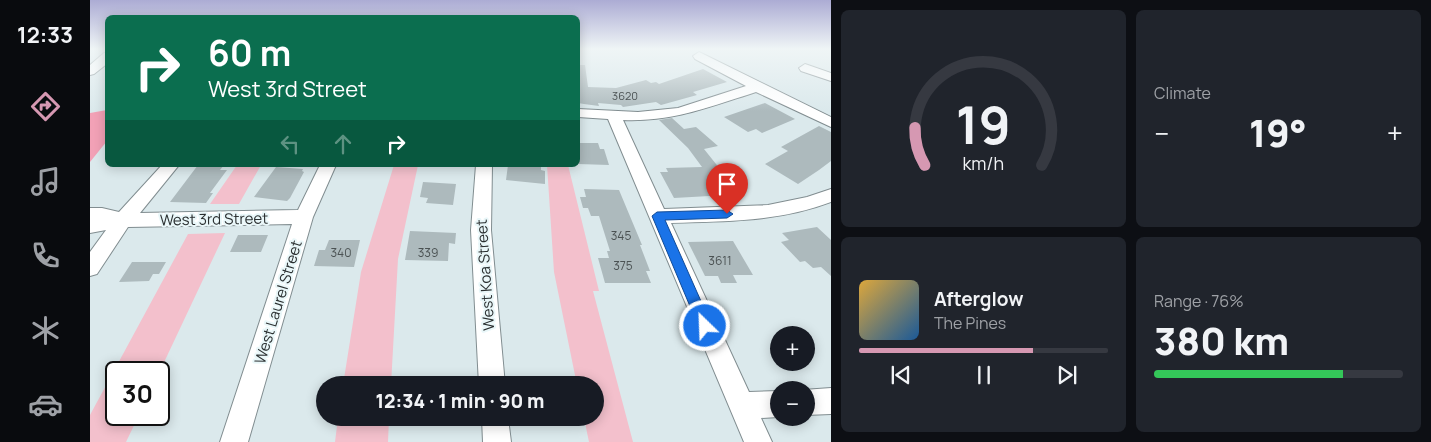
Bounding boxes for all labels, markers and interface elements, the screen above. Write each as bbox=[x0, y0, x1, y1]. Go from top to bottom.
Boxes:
text: 12:33 bbox=[17, 20, 73, 50]
text: 60 m bbox=[208, 29, 291, 77]
icon: right bbox=[125, 35, 190, 100]
text: West 3rd Street bbox=[208, 74, 367, 104]
text: Climate bbox=[1154, 82, 1211, 104]
house number: 3620 bbox=[612, 88, 638, 103]
icon: directions bbox=[28, 89, 63, 124]
text: 19 bbox=[956, 89, 1011, 160]
text: 19° bbox=[1249, 106, 1307, 158]
text: − bbox=[1154, 114, 1169, 152]
text: + bbox=[1387, 114, 1403, 152]
icon: left bbox=[276, 130, 304, 158]
icon: ahead bbox=[329, 130, 357, 158]
icon: right bbox=[382, 130, 410, 158]
text: km/h bbox=[963, 151, 1004, 175]
pin bbox=[706, 163, 748, 214]
icon: music bbox=[28, 164, 63, 199]
icon: arrive bbox=[713, 170, 741, 198]
street label: West 3rd Street bbox=[160, 208, 268, 230]
street label: West Koa Street bbox=[471, 219, 499, 331]
house number: 345 bbox=[611, 227, 631, 244]
icon: phone bbox=[28, 238, 63, 273]
street label: West Laurel Street bbox=[249, 238, 307, 366]
house number: 340 bbox=[330, 244, 352, 261]
house number: 339 bbox=[418, 244, 438, 261]
house number: 3611 bbox=[708, 252, 732, 269]
house number: 375 bbox=[613, 257, 633, 274]
text: Afterglow bbox=[934, 286, 1023, 312]
text: Range · 76% bbox=[1154, 290, 1244, 312]
position arrow bbox=[678, 299, 730, 351]
text: The Pines bbox=[934, 312, 1006, 334]
icon: climate bbox=[28, 313, 63, 348]
text: 380 km bbox=[1154, 314, 1289, 366]
map controls bbox=[770, 326, 815, 426]
button: + bbox=[770, 326, 815, 371]
speed limit sign: 30 bbox=[105, 361, 170, 426]
icon: previous bbox=[887, 361, 915, 389]
icon: pause bbox=[970, 361, 998, 389]
icon: next bbox=[1053, 361, 1081, 389]
button: − bbox=[770, 381, 815, 426]
icon: car bbox=[28, 387, 63, 422]
text: 12:34 · 1 min · 90 m bbox=[375, 388, 545, 414]

